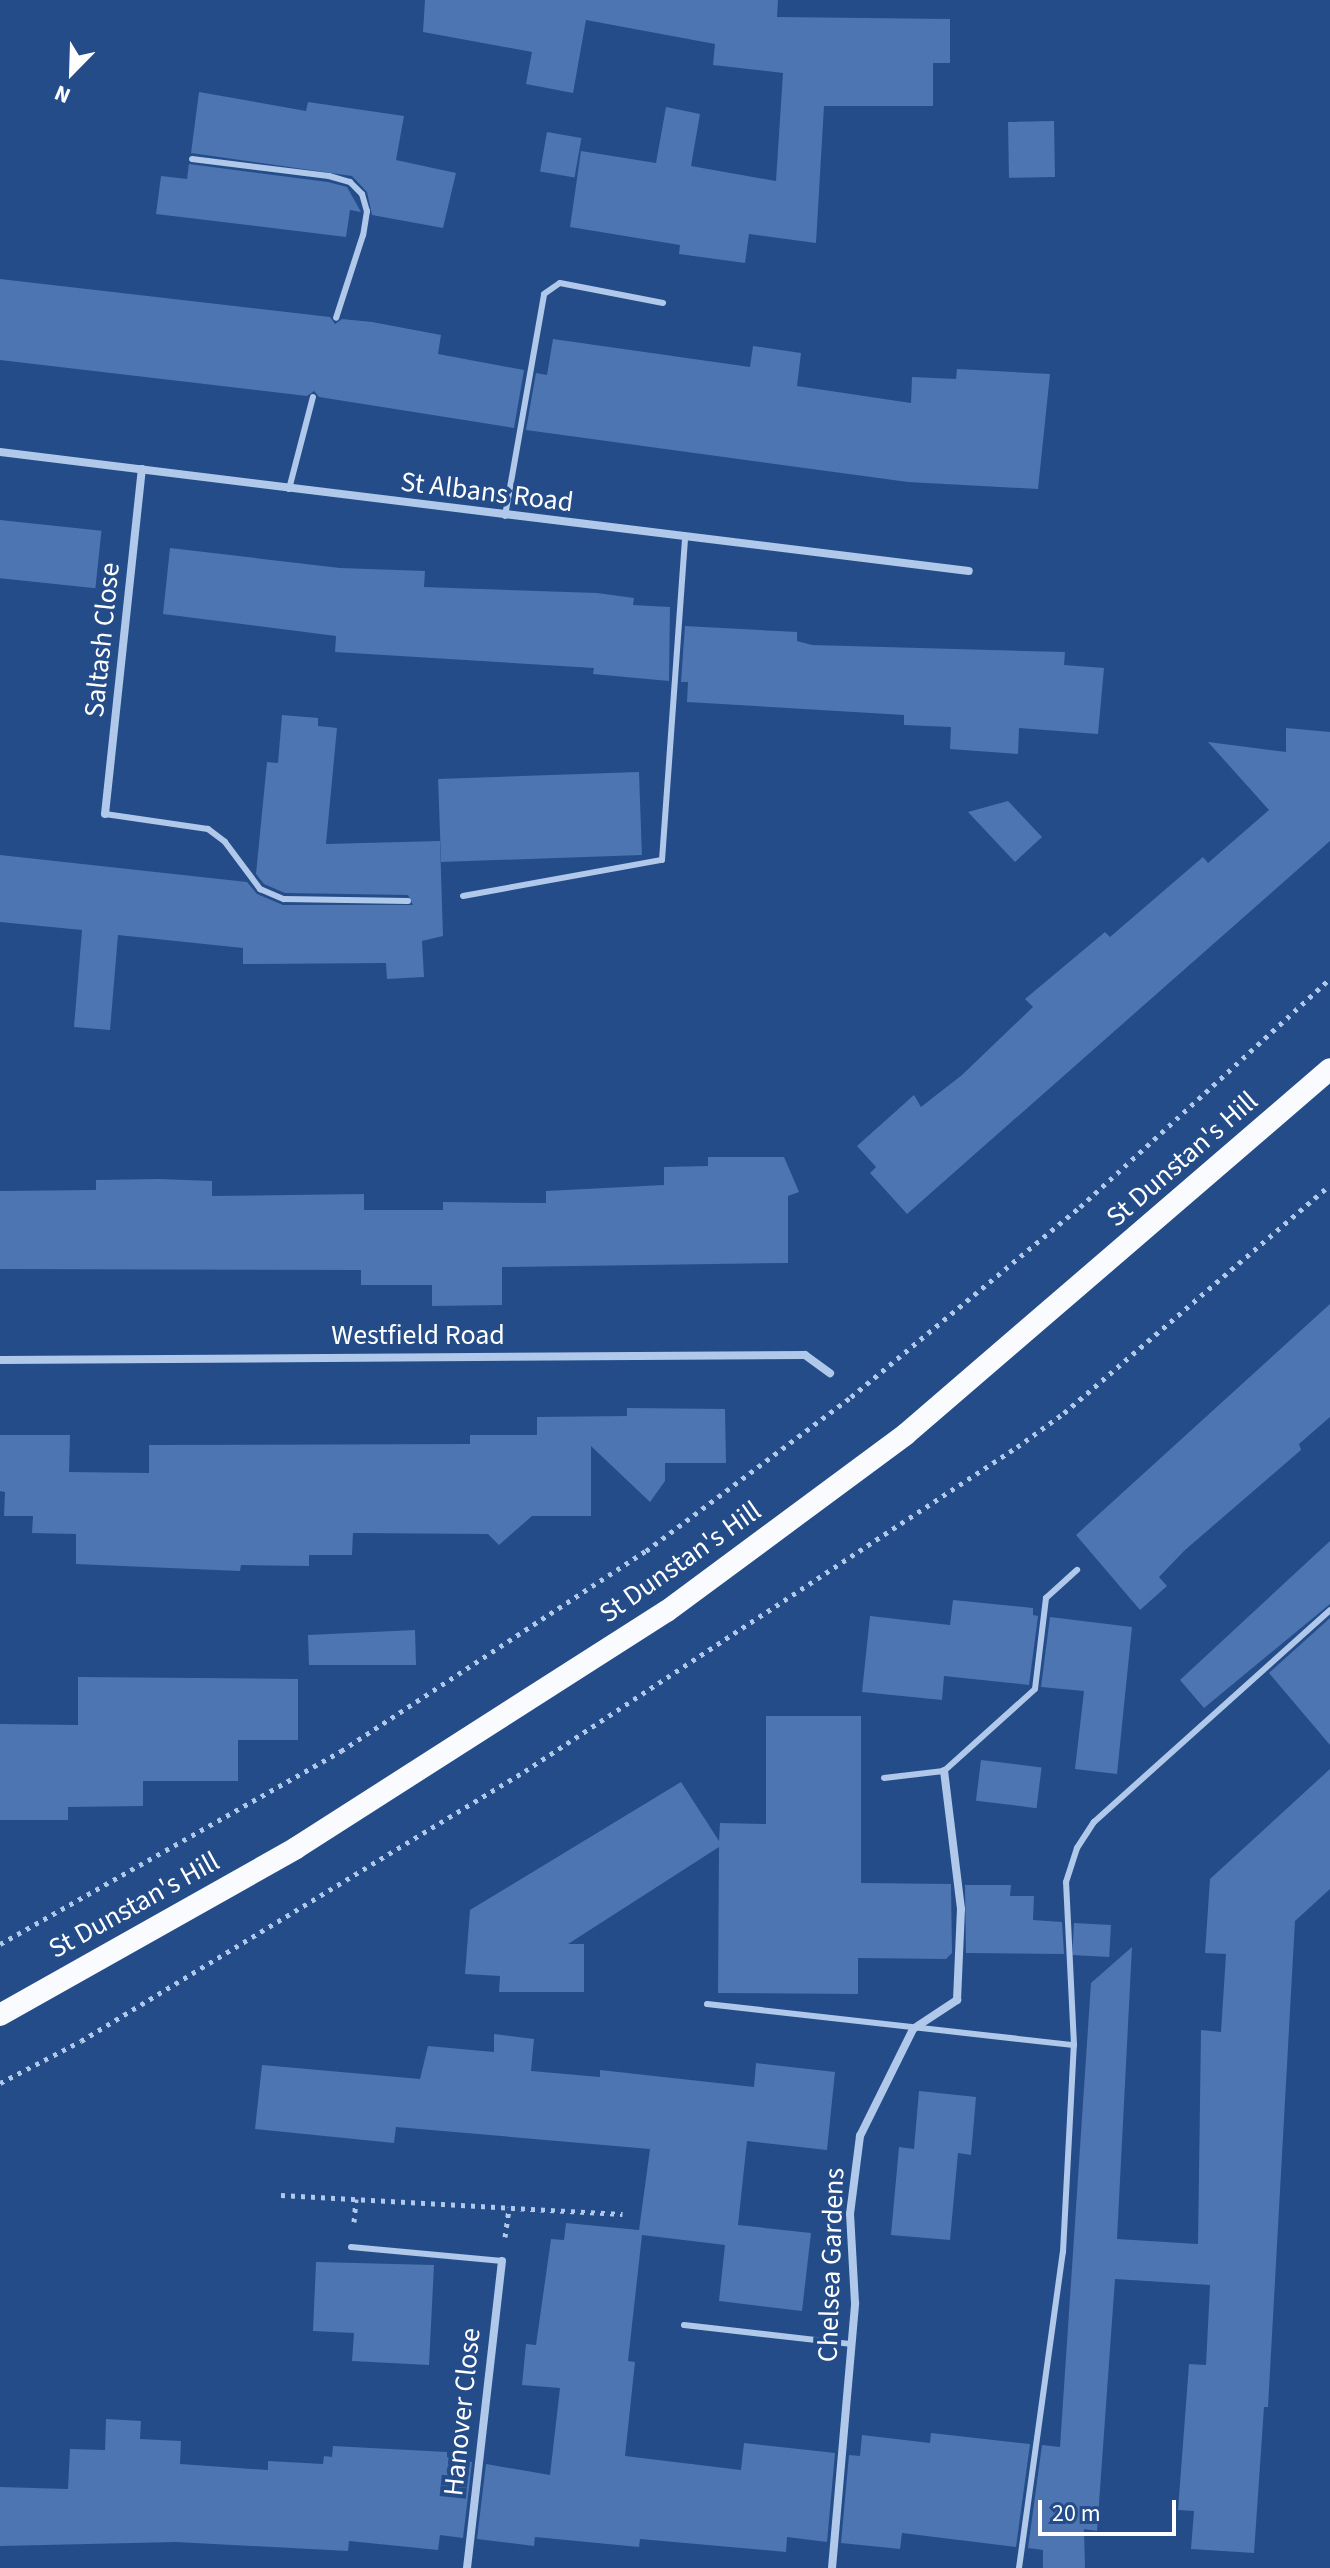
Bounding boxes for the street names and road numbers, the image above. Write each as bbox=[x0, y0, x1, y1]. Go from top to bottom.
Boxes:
street label: St Albans Road bbox=[399, 465, 575, 519]
street label: Saltash Close bbox=[77, 561, 127, 719]
street label: St Dunstan's Hill bbox=[1099, 1084, 1265, 1234]
street label: Westfield Road bbox=[331, 1318, 505, 1352]
street label: St Dunstan's Hill bbox=[593, 1494, 767, 1630]
street label: St Dunstan's Hill bbox=[43, 1844, 225, 1966]
street label: Chelsea Gardens bbox=[811, 2167, 851, 2363]
street label: Hanover Close bbox=[436, 2326, 488, 2498]

